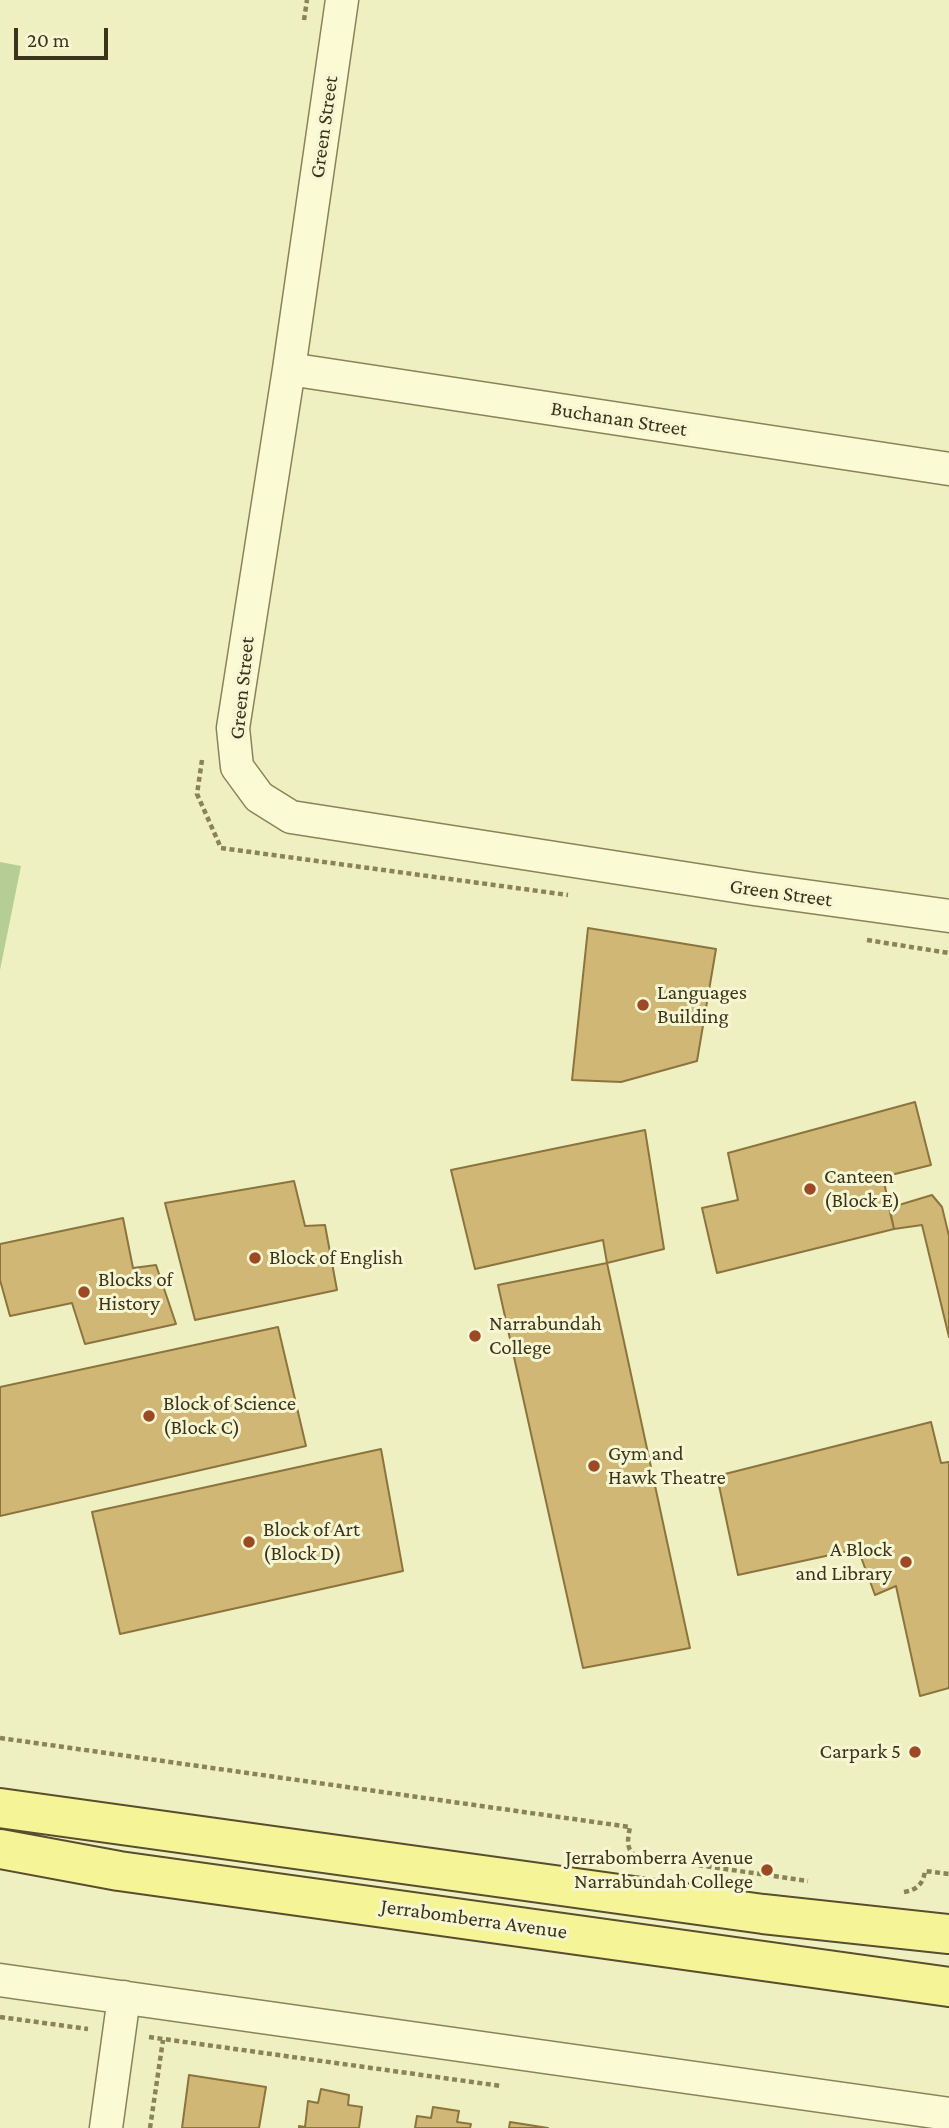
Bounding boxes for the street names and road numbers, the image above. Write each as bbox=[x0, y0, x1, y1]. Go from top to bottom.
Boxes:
street label: Green Street bbox=[304, 74, 344, 180]
street label: Buchanan Street bbox=[549, 396, 689, 442]
street label: Green Street bbox=[224, 635, 260, 741]
street label: Green Street bbox=[728, 873, 834, 913]
street label: Jerrabomberra Avenue bbox=[379, 1893, 569, 1945]

